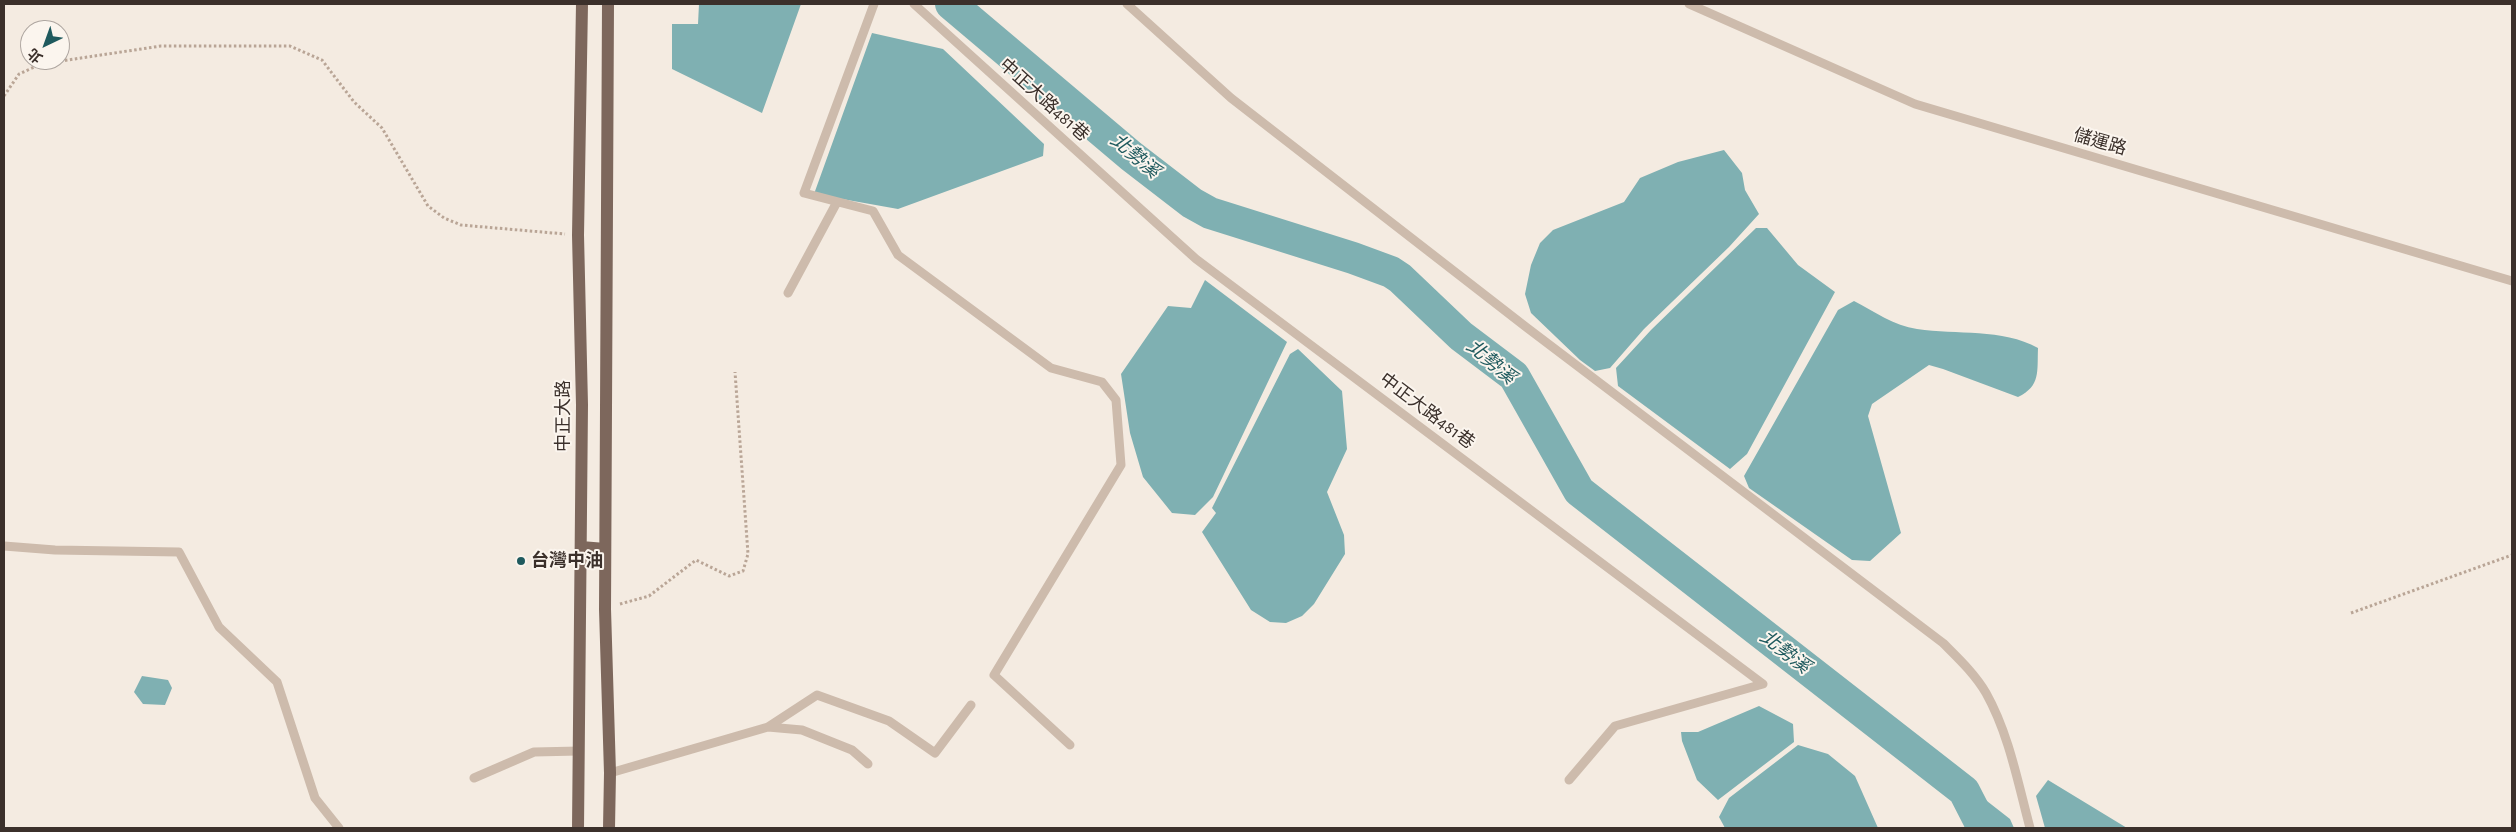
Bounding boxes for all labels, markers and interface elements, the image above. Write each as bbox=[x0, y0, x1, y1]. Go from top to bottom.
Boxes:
north arrow bbox=[20, 20, 70, 70]
text: 北 bbox=[26, 46, 46, 65]
street label: 中正大路481巷 bbox=[995, 54, 1093, 146]
street label: 儲運路 bbox=[2071, 124, 2129, 160]
water label: 北勢溪 bbox=[1106, 129, 1164, 183]
water label: 北勢溪 bbox=[1462, 335, 1520, 389]
street label: 中正大路481巷 bbox=[1375, 368, 1479, 454]
street label: 中正大路 bbox=[553, 380, 575, 452]
place label: 台灣中油 bbox=[531, 550, 603, 572]
marker: 台灣中油 bbox=[515, 555, 527, 567]
water label: 北勢溪 bbox=[1756, 625, 1814, 679]

